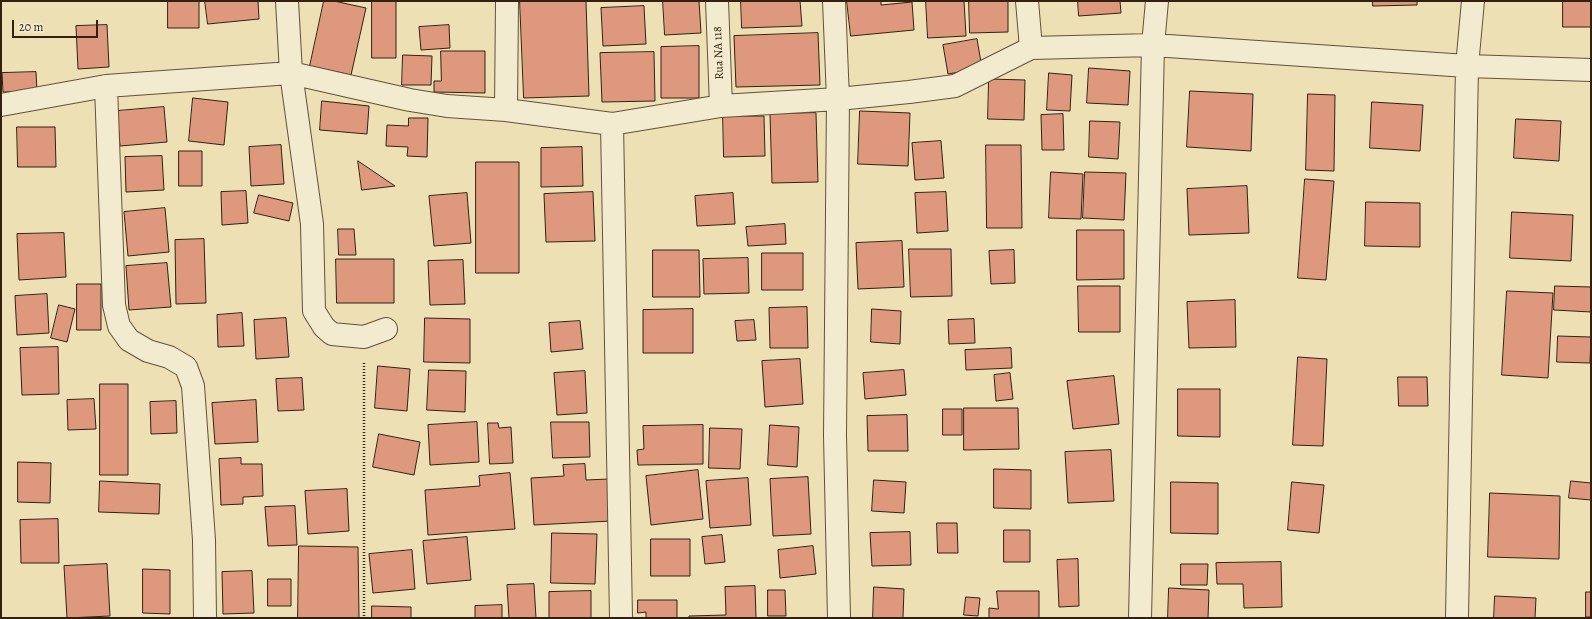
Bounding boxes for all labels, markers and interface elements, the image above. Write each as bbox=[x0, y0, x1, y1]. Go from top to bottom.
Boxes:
scale bar bbox=[14, 12, 100, 38]
text: 20 m bbox=[19, 19, 43, 35]
street label: Rua NA 118 bbox=[711, 26, 727, 80]

